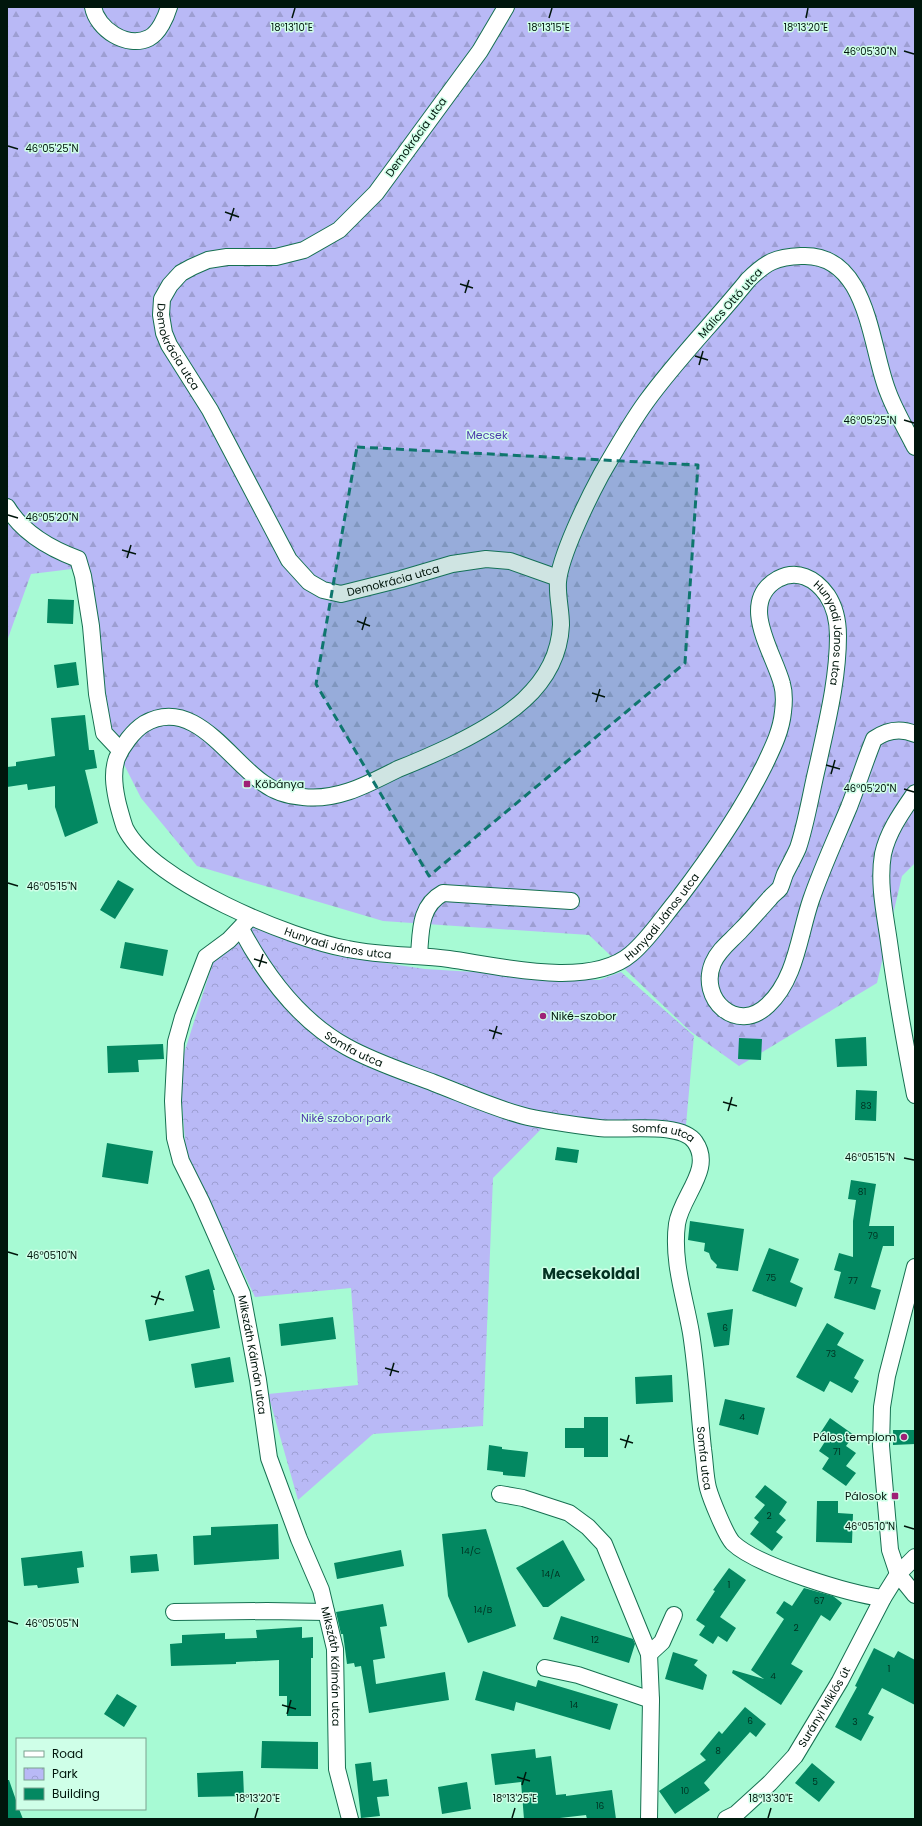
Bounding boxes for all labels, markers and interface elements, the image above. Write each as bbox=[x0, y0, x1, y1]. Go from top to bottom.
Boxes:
text: 18°13'10"E bbox=[271, 20, 313, 35]
text: 18°13'15"E bbox=[528, 20, 570, 35]
text: 18°13'20"E bbox=[784, 20, 828, 35]
text: 46°05'30"N bbox=[843, 44, 897, 59]
street label: Demokrácia utca bbox=[382, 94, 450, 180]
text: 46°05'25"N bbox=[26, 141, 78, 156]
street label: Málics Ottó utca bbox=[694, 264, 766, 342]
street label: Demokrácia utca bbox=[153, 303, 204, 393]
text: 46°05'25"N bbox=[844, 413, 896, 428]
park label: Mecsek bbox=[466, 427, 508, 443]
text: 46°05'20"N bbox=[26, 510, 78, 525]
street label: Demokrácia utca bbox=[345, 560, 441, 600]
street label: Hunyadi János utca bbox=[810, 577, 846, 686]
place label: Kőbánya bbox=[255, 776, 304, 792]
marker: Kőbánya bbox=[242, 779, 252, 789]
text: 46°05'20"N bbox=[844, 781, 896, 796]
street label: Hunyadi János utca bbox=[621, 870, 703, 964]
text: 46°05'15"N bbox=[27, 879, 77, 894]
street label: Hunyadi János utca bbox=[282, 923, 392, 963]
place label: Niké-szobor bbox=[551, 1008, 616, 1024]
marker: Niké-szobor bbox=[538, 1011, 548, 1021]
street label: Somfa utca bbox=[321, 1027, 385, 1071]
house number: 83 bbox=[861, 1100, 871, 1112]
park label: Niké szobor park bbox=[301, 1110, 391, 1126]
street label: Somfa utca bbox=[632, 1120, 699, 1146]
text: 46°05'15"N bbox=[845, 1150, 895, 1165]
house number: 81 bbox=[858, 1186, 866, 1198]
house number: 79 bbox=[868, 1230, 879, 1242]
text: 46°05'10"N bbox=[27, 1248, 77, 1263]
district label: Mecsekoldal bbox=[542, 1263, 640, 1284]
house number: 75 bbox=[766, 1272, 777, 1284]
house number: 77 bbox=[848, 1275, 858, 1287]
street label: Mikszáth Kálmán utca bbox=[234, 1294, 271, 1415]
house number: 6 bbox=[722, 1322, 728, 1334]
house number: 73 bbox=[826, 1348, 836, 1360]
house number: 4 bbox=[739, 1411, 745, 1423]
street label: Somfa utca bbox=[693, 1426, 716, 1492]
place label: Pálos templom bbox=[813, 1429, 896, 1445]
marker: Pálos templom bbox=[899, 1432, 909, 1442]
house number: 71 bbox=[833, 1446, 841, 1458]
place label: Pálosok bbox=[845, 1488, 887, 1504]
marker: Pálosok bbox=[890, 1491, 900, 1501]
house number: 2 bbox=[766, 1510, 772, 1522]
text: 46°05'10"N bbox=[845, 1519, 895, 1534]
house number: 14/C bbox=[461, 1545, 481, 1557]
house number: 14/A bbox=[542, 1568, 560, 1580]
house number: 1 bbox=[728, 1579, 731, 1591]
house number: 67 bbox=[814, 1595, 824, 1607]
house number: 14/B bbox=[474, 1604, 493, 1616]
street label: Mikszáth Kálmán utca bbox=[317, 1605, 344, 1726]
text: 46°05'05"N bbox=[25, 1616, 79, 1631]
house number: 2 bbox=[793, 1622, 799, 1634]
house number: 12 bbox=[591, 1634, 599, 1646]
house number: 1 bbox=[888, 1663, 891, 1675]
street label: Surányi Miklós út bbox=[794, 1664, 854, 1750]
house number: 4 bbox=[770, 1670, 776, 1682]
house number: 14 bbox=[570, 1699, 579, 1711]
house number: 6 bbox=[747, 1715, 753, 1727]
house number: 3 bbox=[852, 1716, 858, 1728]
legend bbox=[16, 1738, 146, 1810]
text: Road bbox=[52, 1745, 83, 1762]
house number: 8 bbox=[715, 1745, 721, 1757]
text: Park bbox=[52, 1765, 79, 1782]
house number: 5 bbox=[812, 1776, 818, 1788]
text: Building bbox=[52, 1785, 100, 1802]
house number: 10 bbox=[681, 1785, 690, 1797]
text: 18°13'20"E bbox=[236, 1791, 280, 1806]
text: 18°13'25"E bbox=[493, 1791, 537, 1806]
text: 18°13'30"E bbox=[749, 1791, 793, 1806]
house number: 16 bbox=[596, 1800, 605, 1812]

